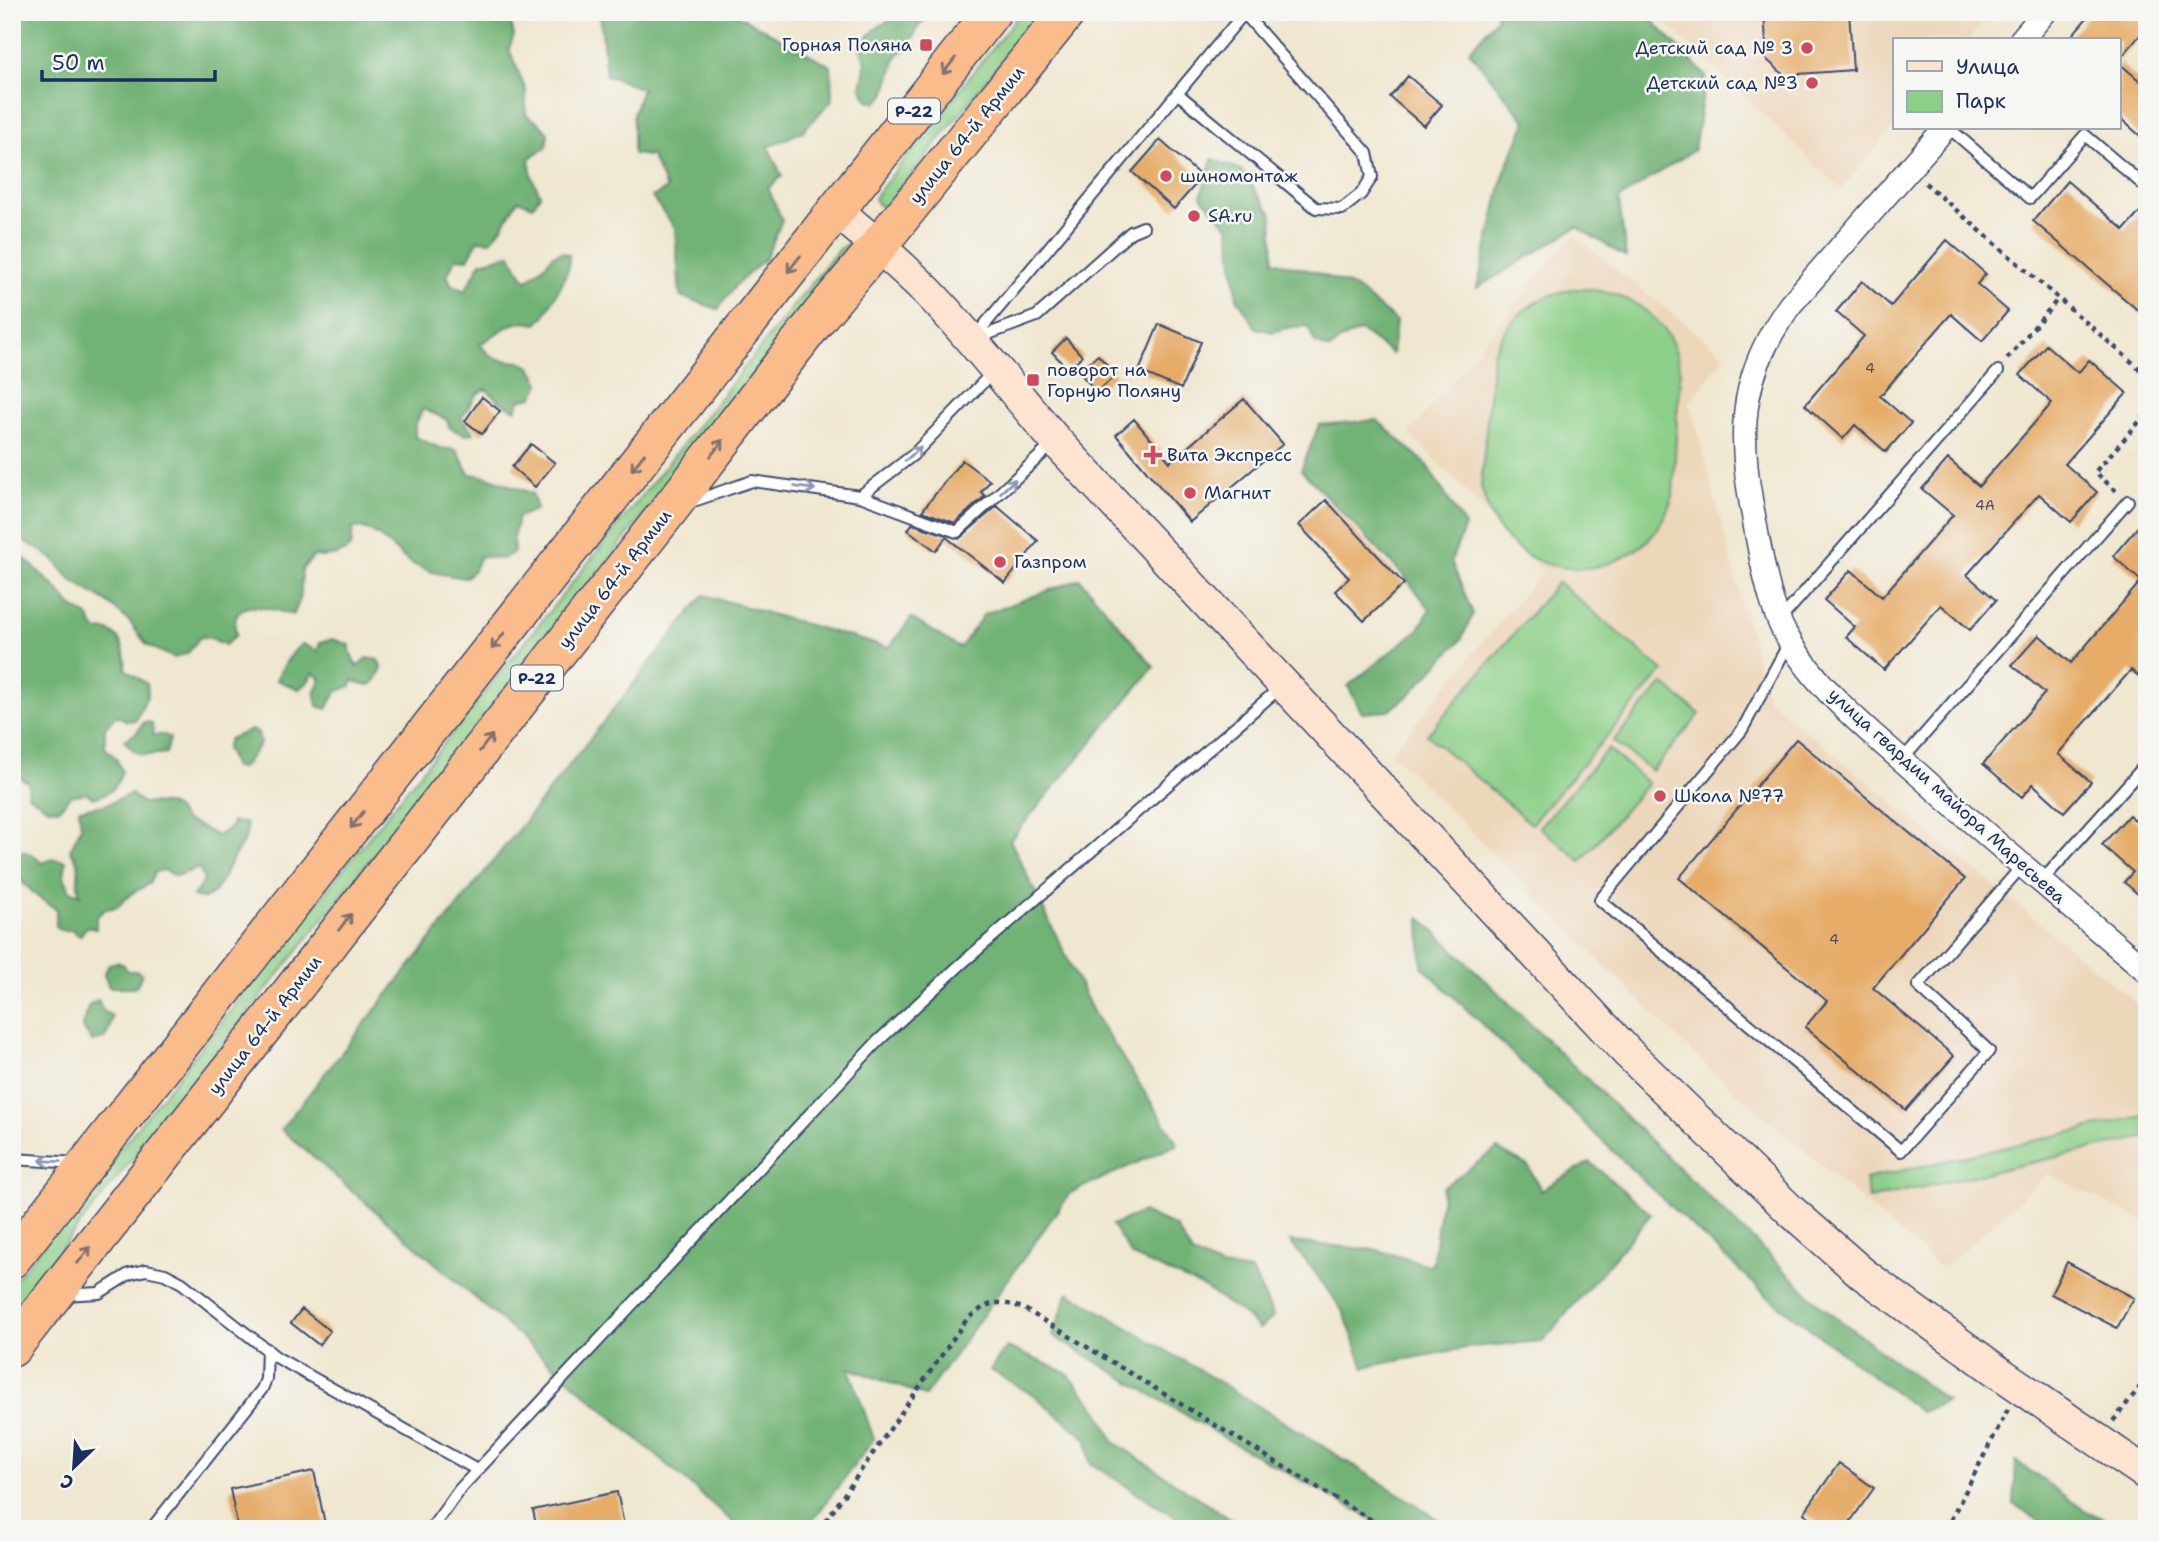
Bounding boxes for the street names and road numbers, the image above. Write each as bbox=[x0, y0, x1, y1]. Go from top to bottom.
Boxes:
street label: улица 64-й Армии bbox=[904, 61, 1030, 209]
road number: Р-22 bbox=[888, 99, 940, 124]
street label: улица 64-й Армии bbox=[553, 504, 677, 654]
road number: Р-22 bbox=[511, 666, 563, 691]
street label: улица гвардии майора Маресьева bbox=[1823, 683, 2071, 909]
street label: улица 64-й Армии bbox=[203, 950, 327, 1100]

